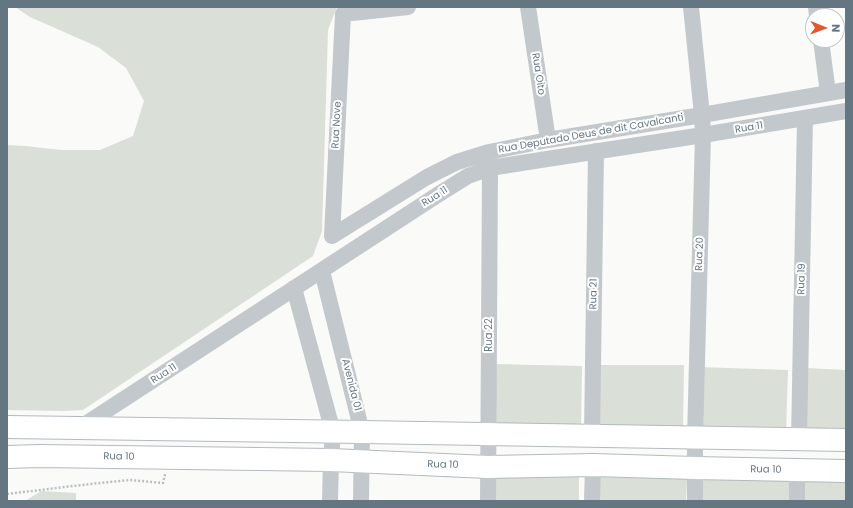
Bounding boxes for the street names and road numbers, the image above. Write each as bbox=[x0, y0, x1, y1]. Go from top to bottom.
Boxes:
street label: Rua Oito bbox=[529, 52, 547, 96]
street label: Rua Nove bbox=[330, 101, 344, 149]
street label: Rua Deputado Deus de dit Cavalcanti bbox=[497, 112, 685, 156]
street label: Rua 11 bbox=[734, 120, 764, 136]
street label: Rua 11 bbox=[420, 184, 450, 210]
street label: Rua 20 bbox=[693, 237, 707, 271]
street label: Rua 19 bbox=[796, 263, 808, 295]
street label: Rua 21 bbox=[588, 278, 600, 310]
street label: Rua 22 bbox=[483, 318, 495, 352]
street label: Avenida 01 bbox=[339, 358, 363, 412]
street label: Rua 11 bbox=[149, 361, 179, 387]
street label: Rua 10 bbox=[103, 451, 135, 463]
street label: Rua 10 bbox=[427, 458, 459, 472]
street label: Rua 10 bbox=[750, 464, 782, 476]

